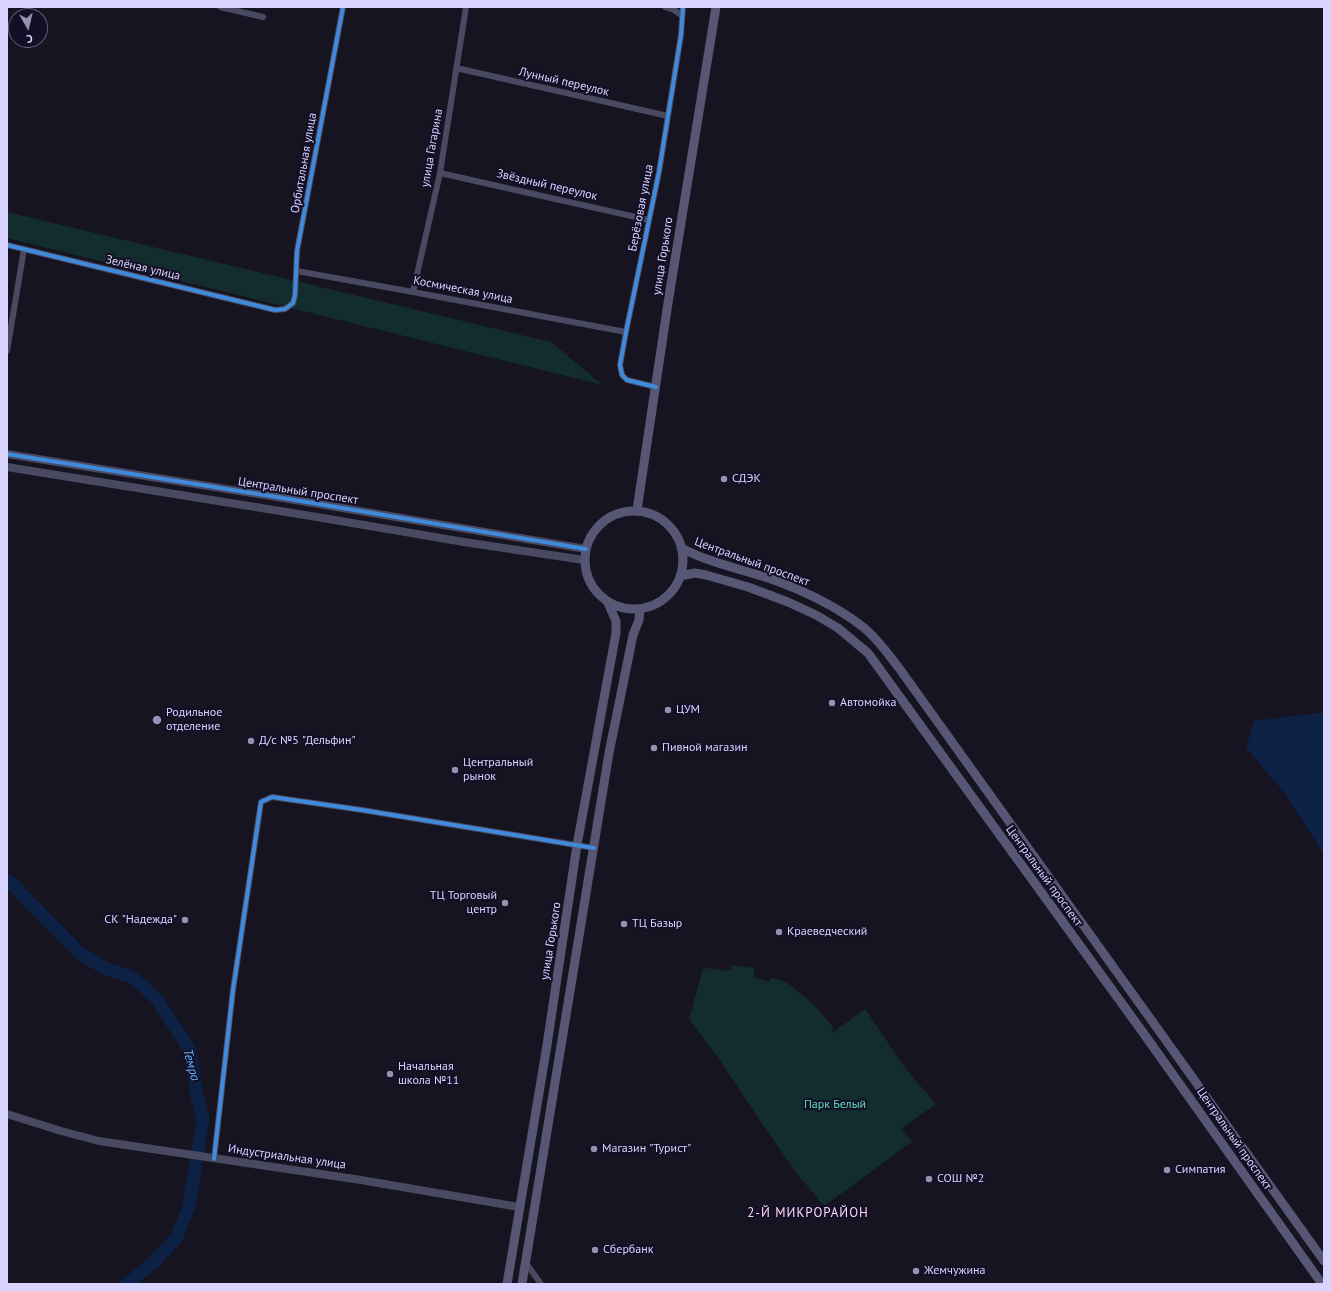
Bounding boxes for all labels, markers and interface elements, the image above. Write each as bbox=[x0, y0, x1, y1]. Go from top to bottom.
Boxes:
north arrow bbox=[8, 8, 48, 48]
text: С bbox=[26, 32, 34, 46]
street label: Лунный переулок bbox=[517, 65, 611, 99]
street label: улица Гагарина bbox=[418, 108, 446, 188]
street label: Орбитальная улица bbox=[288, 112, 320, 214]
street label: Берёзовая улица bbox=[625, 163, 657, 253]
street label: Звёздный переулок bbox=[495, 166, 599, 204]
street label: улица Горького bbox=[650, 216, 676, 296]
street label: Зелёная улица bbox=[104, 252, 182, 284]
street label: Космическая улица bbox=[412, 273, 514, 307]
place label: СДЭК bbox=[732, 472, 761, 486]
street label: Центральный проспект bbox=[237, 474, 359, 508]
marker: СДЭК bbox=[719, 474, 729, 484]
street label: Центральный проспект bbox=[693, 534, 811, 590]
place label: Автомойка bbox=[840, 696, 896, 710]
marker: Автомойка bbox=[827, 698, 837, 708]
place label: ЦУМ bbox=[676, 703, 700, 717]
marker: ЦУМ bbox=[663, 705, 673, 715]
place label: Родильное отделение bbox=[166, 706, 222, 734]
marker: Родильное отделение bbox=[151, 714, 163, 726]
place label: Д/c №5 "Дельфин" bbox=[259, 734, 355, 748]
marker: Д/c №5 "Дельфин" bbox=[246, 736, 256, 746]
place label: Пивной магазин bbox=[662, 741, 748, 755]
marker: Пивной магазин bbox=[649, 743, 659, 753]
place label: Центральный рынок bbox=[463, 756, 533, 784]
marker: Центральный рынок bbox=[450, 765, 460, 775]
street label: Центральный проспект bbox=[1003, 823, 1085, 929]
place label: ТЦ Торговый центр bbox=[430, 889, 497, 917]
marker: ТЦ Торговый центр bbox=[500, 898, 510, 908]
street label: улица Горького bbox=[538, 901, 564, 981]
place label: СК "Надежда" bbox=[104, 913, 177, 927]
marker: СК "Надежда" bbox=[180, 915, 190, 925]
place label: ТЦ Базыр bbox=[632, 917, 682, 931]
marker: ТЦ Базыр bbox=[619, 919, 629, 929]
place label: Краеведческий bbox=[787, 925, 867, 939]
marker: Краеведческий bbox=[774, 927, 784, 937]
water label: Темра bbox=[179, 1047, 203, 1083]
place label: Начальная школа №11 bbox=[398, 1060, 459, 1088]
marker: Начальная школа №11 bbox=[385, 1069, 395, 1079]
street label: Центральный проспект bbox=[1193, 1085, 1275, 1193]
park label: Парк Белый bbox=[804, 1098, 866, 1112]
street label: Индустриальная улица bbox=[227, 1142, 347, 1172]
place label: Магазин "Турист" bbox=[602, 1142, 691, 1156]
marker: Магазин "Турист" bbox=[589, 1144, 599, 1154]
place label: Симпатия bbox=[1175, 1163, 1226, 1177]
marker: Симпатия bbox=[1162, 1165, 1172, 1175]
place label: СОШ №2 bbox=[937, 1172, 984, 1186]
marker: СОШ №2 bbox=[924, 1174, 934, 1184]
district label: 2-Й МИКРОРАЙОН bbox=[747, 1205, 869, 1221]
place label: Сбербанк bbox=[603, 1243, 653, 1257]
marker: Сбербанк bbox=[590, 1245, 600, 1255]
place label: Жемчужина bbox=[924, 1264, 985, 1278]
marker: Жемчужина bbox=[911, 1266, 921, 1276]

